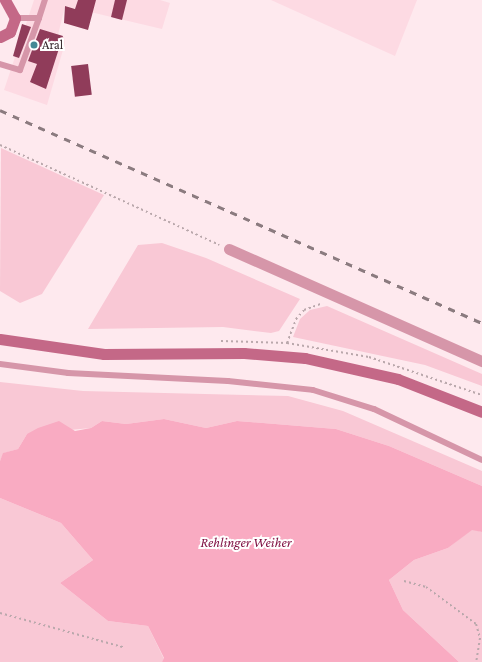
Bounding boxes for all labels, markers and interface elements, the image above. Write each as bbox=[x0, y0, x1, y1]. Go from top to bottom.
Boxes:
place label: Aral bbox=[42, 37, 63, 53]
marker: Aral bbox=[29, 40, 39, 50]
water label: Rehlinger Weiher bbox=[200, 534, 292, 550]

